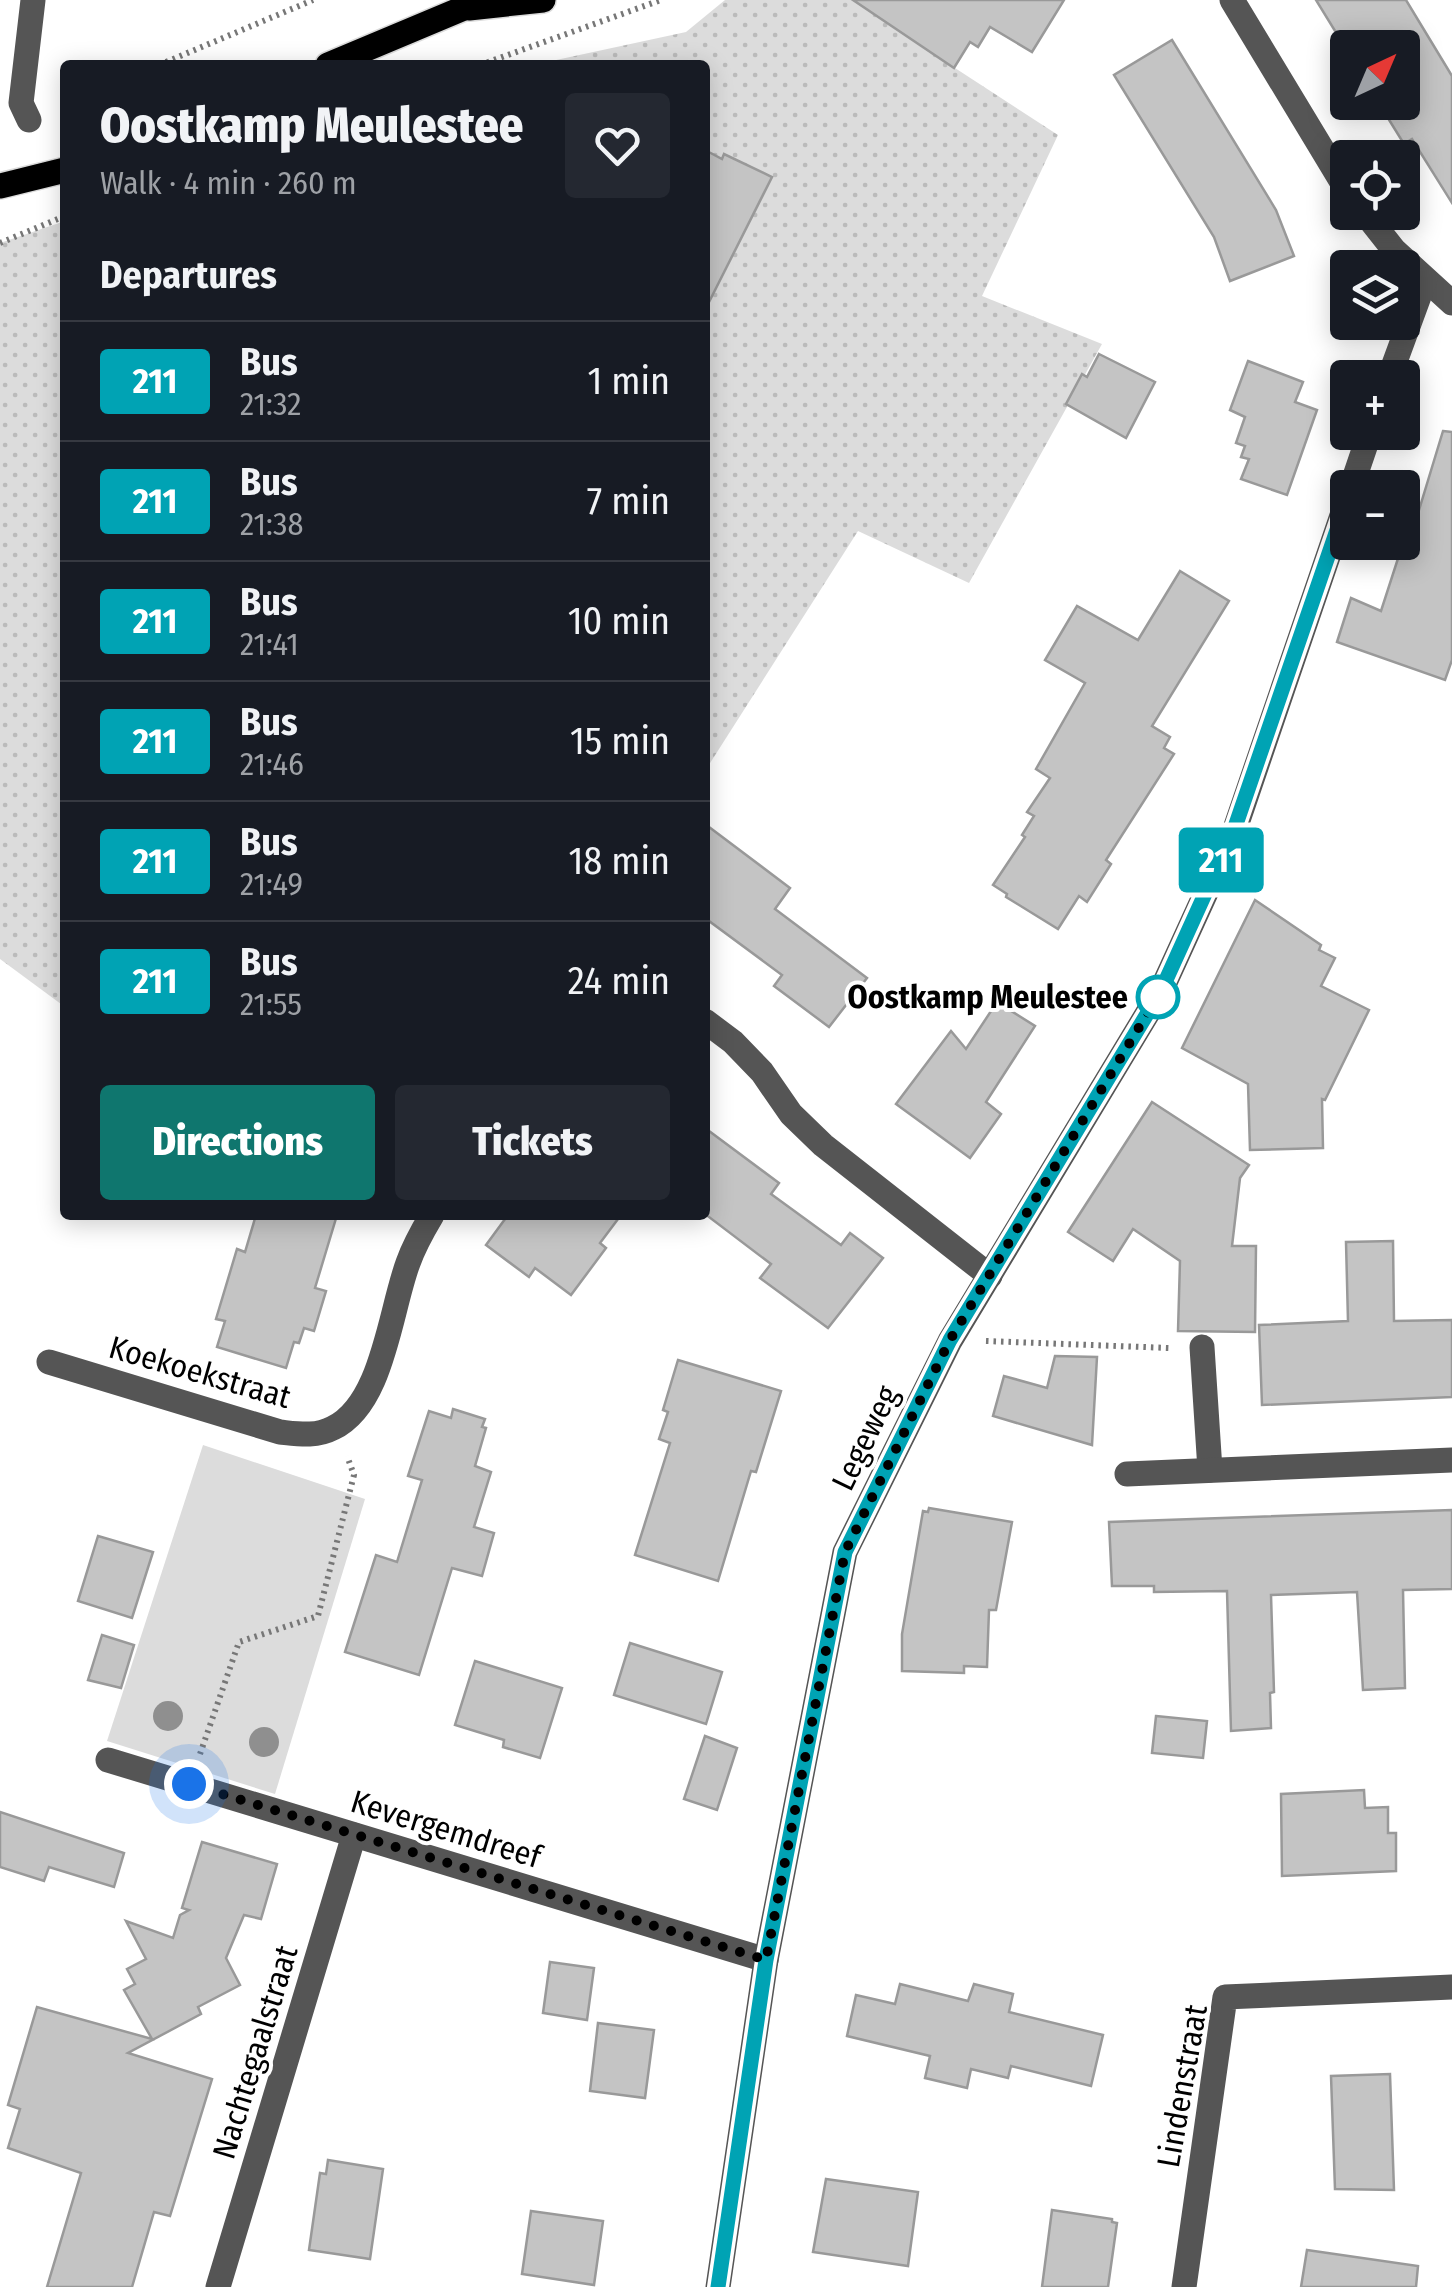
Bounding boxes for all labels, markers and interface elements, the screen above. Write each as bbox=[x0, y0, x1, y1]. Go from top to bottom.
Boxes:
north arrow bbox=[1330, 30, 1420, 120]
map controls bbox=[1330, 30, 1420, 560]
button: heart bbox=[565, 93, 670, 198]
text: Oostkamp Meulestee bbox=[100, 97, 523, 155]
button: locate bbox=[1330, 140, 1420, 230]
text: Walk · 4 min · 260 m bbox=[100, 164, 357, 202]
button: layers bbox=[1330, 250, 1420, 340]
text: Departures bbox=[100, 252, 277, 298]
text: Bus bbox=[240, 339, 298, 385]
text: 1 min bbox=[587, 358, 670, 404]
text: 211 bbox=[133, 360, 177, 402]
button: + bbox=[1330, 360, 1420, 450]
text: 21:32 bbox=[240, 385, 301, 423]
text: Bus bbox=[240, 459, 298, 505]
button: − bbox=[1330, 470, 1420, 560]
text: 7 min bbox=[587, 478, 670, 524]
text: 211 bbox=[133, 480, 177, 522]
text: 21:38 bbox=[240, 505, 303, 543]
text: Bus bbox=[240, 579, 298, 625]
text: 10 min bbox=[568, 598, 670, 644]
text: 211 bbox=[133, 600, 177, 642]
text: 21:41 bbox=[240, 625, 299, 663]
text: Bus bbox=[240, 699, 298, 745]
text: 15 min bbox=[570, 718, 670, 764]
text: 211 bbox=[133, 720, 177, 762]
text: 21:46 bbox=[240, 745, 304, 783]
text: Bus bbox=[240, 819, 298, 865]
line badge: 211 bbox=[1164, 828, 1278, 892]
text: 18 min bbox=[568, 838, 670, 884]
text: 211 bbox=[1199, 839, 1243, 881]
text: 211 bbox=[133, 840, 177, 882]
text: 21:49 bbox=[240, 865, 303, 903]
text: Bus bbox=[240, 939, 298, 985]
text: 24 min bbox=[568, 958, 670, 1004]
text: 211 bbox=[133, 960, 177, 1002]
marker: Oostkamp Meulestee bbox=[1137, 976, 1179, 1018]
place label: Oostkamp Meulestee bbox=[847, 978, 1128, 1016]
text: 21:55 bbox=[240, 985, 302, 1023]
button: Directions bbox=[100, 1085, 375, 1200]
button: Tickets bbox=[395, 1085, 670, 1200]
street label: Koekoekstraat bbox=[105, 1328, 296, 1416]
street label: Legeweg bbox=[823, 1380, 907, 1496]
your location bbox=[164, 1759, 214, 1809]
street label: Kevergemdreef bbox=[346, 1782, 548, 1877]
street label: Nachtegaalstraat bbox=[204, 1940, 306, 2163]
street label: Lindenstraat bbox=[1149, 2001, 1215, 2170]

